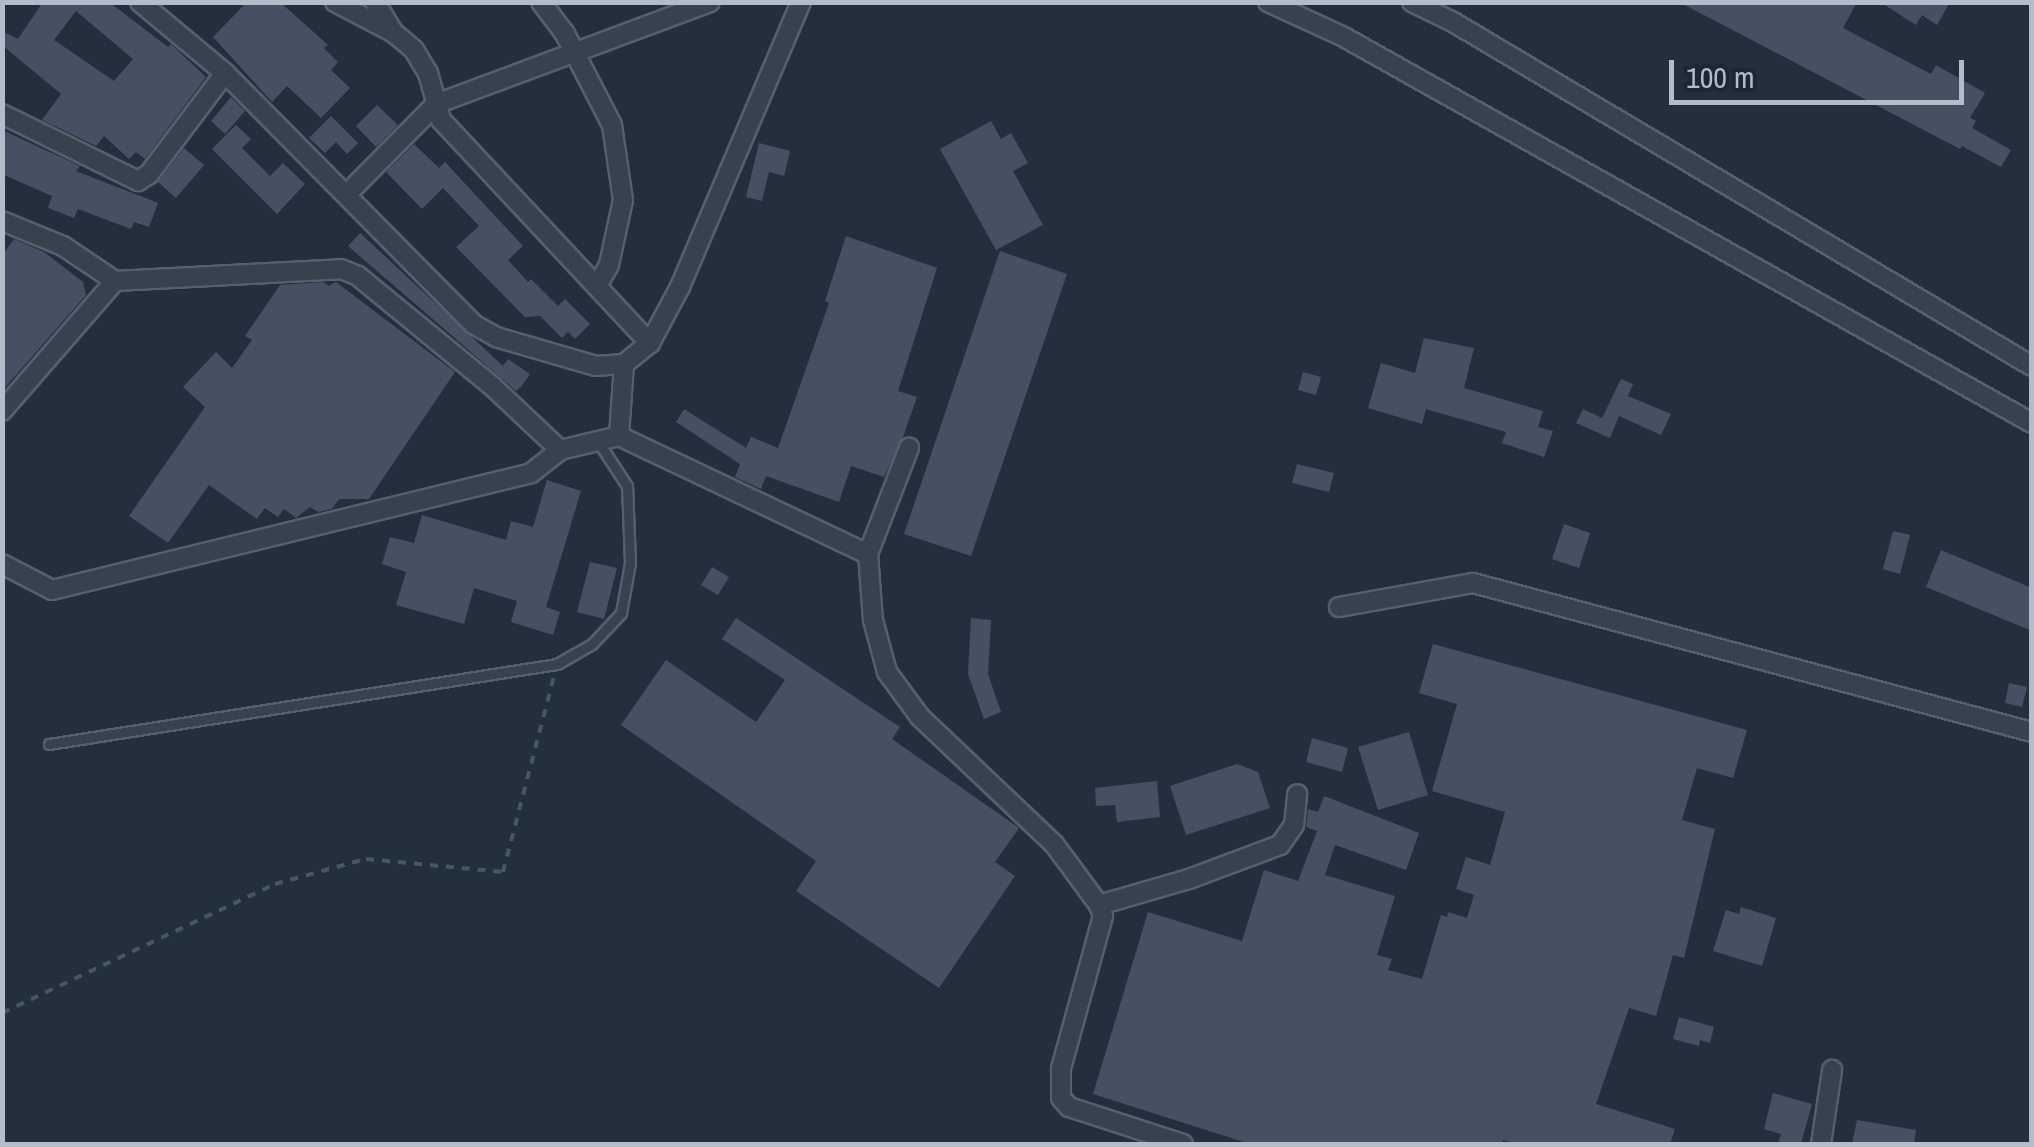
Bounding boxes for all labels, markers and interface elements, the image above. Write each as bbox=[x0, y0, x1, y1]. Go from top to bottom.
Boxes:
scale bar bbox=[1674, 40, 1969, 102]
text: 100 m bbox=[1686, 57, 1754, 97]

